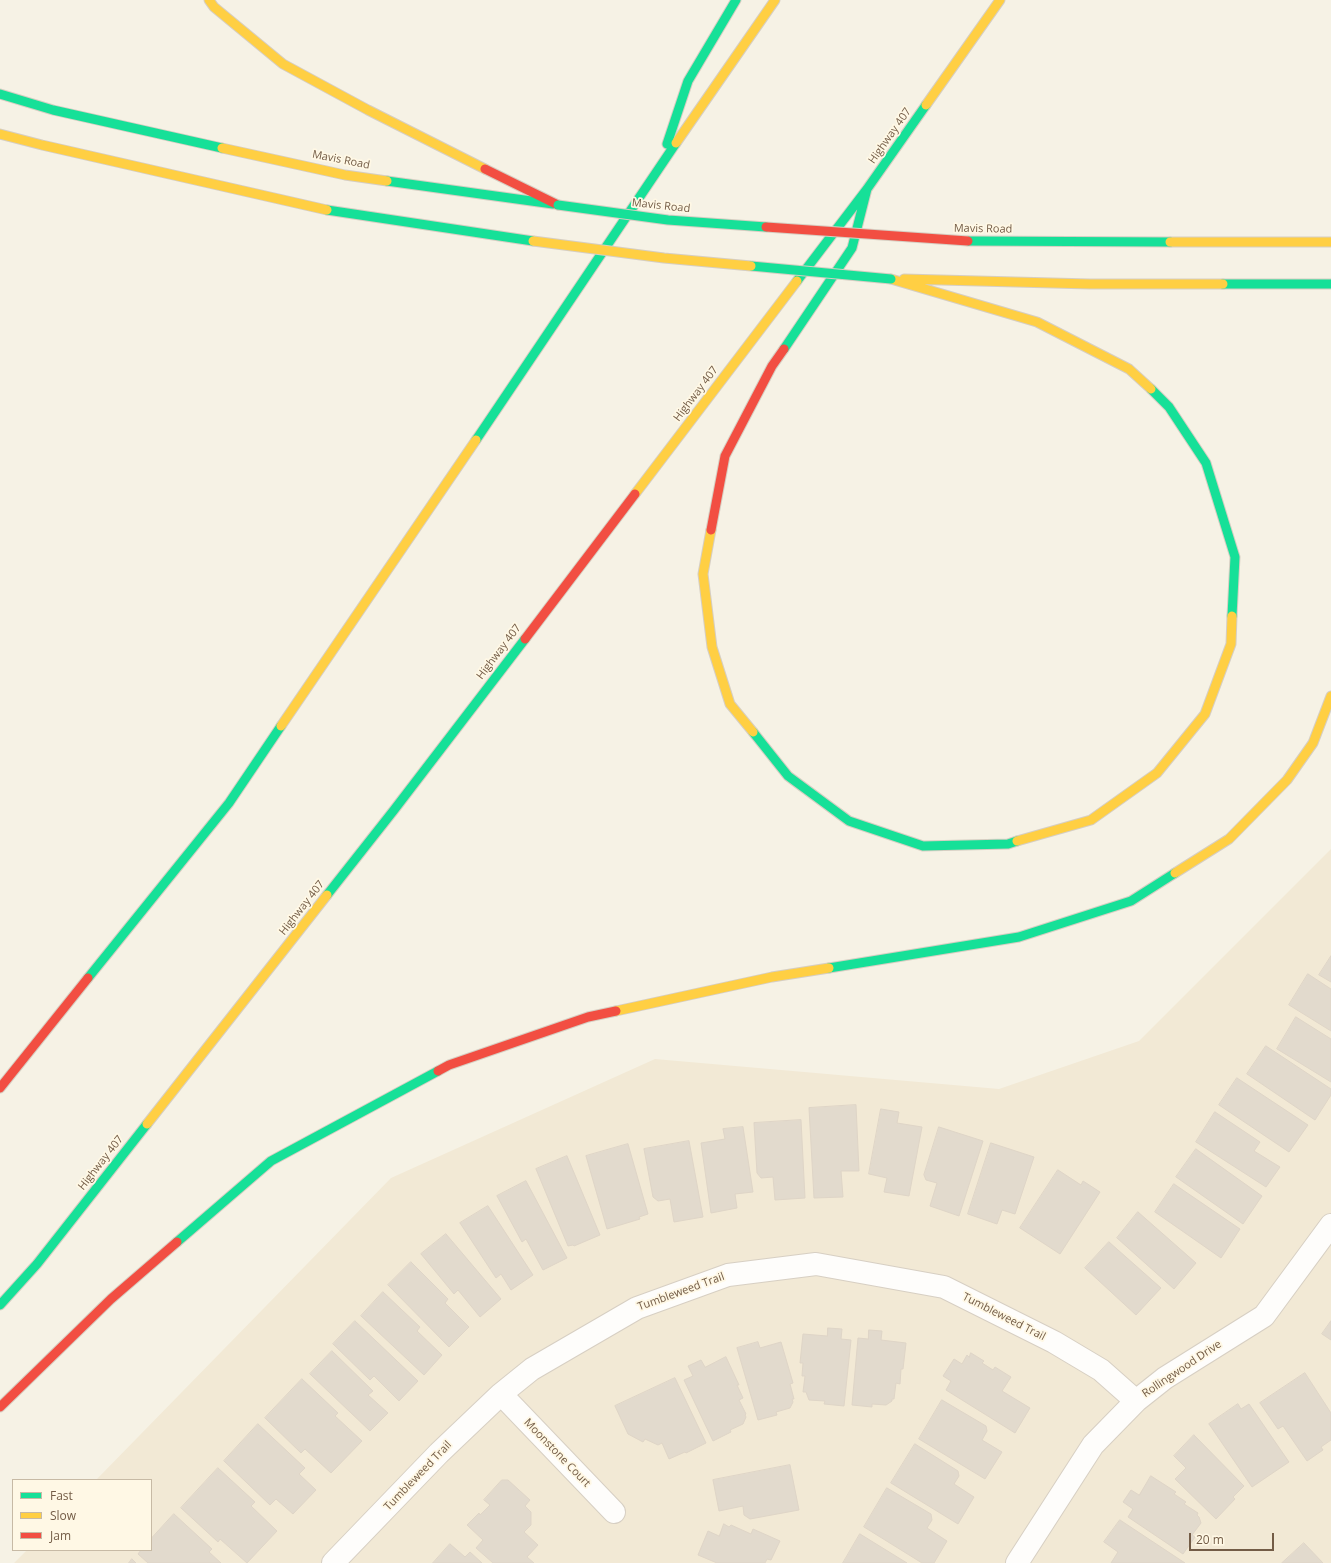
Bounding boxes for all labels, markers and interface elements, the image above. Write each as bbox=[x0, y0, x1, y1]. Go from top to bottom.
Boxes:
street label: Highway 407 bbox=[866, 105, 914, 167]
street label: Mavis Road bbox=[311, 148, 371, 172]
street label: Mavis Road bbox=[631, 196, 691, 216]
street label: Mavis Road bbox=[954, 222, 1012, 236]
street label: Highway 407 bbox=[671, 364, 721, 424]
street label: Highway 407 bbox=[474, 622, 524, 682]
street label: Highway 407 bbox=[277, 878, 327, 938]
street label: Highway 407 bbox=[76, 1133, 126, 1193]
street label: Tumbleweed Trail bbox=[636, 1270, 726, 1314]
street label: Tumbleweed Trail bbox=[960, 1290, 1048, 1344]
street label: Rollingwood Drive bbox=[1140, 1338, 1224, 1400]
street label: Moonstone Court bbox=[521, 1416, 593, 1490]
street label: Tumbleweed Trail bbox=[382, 1439, 454, 1513]
legend bbox=[12, 1479, 152, 1551]
text: Fast bbox=[50, 1487, 73, 1504]
text: Slow bbox=[50, 1507, 76, 1524]
scale bar bbox=[1191, 1525, 1276, 1551]
text: Jam bbox=[50, 1527, 71, 1544]
text: 20 m bbox=[1196, 1531, 1224, 1548]

